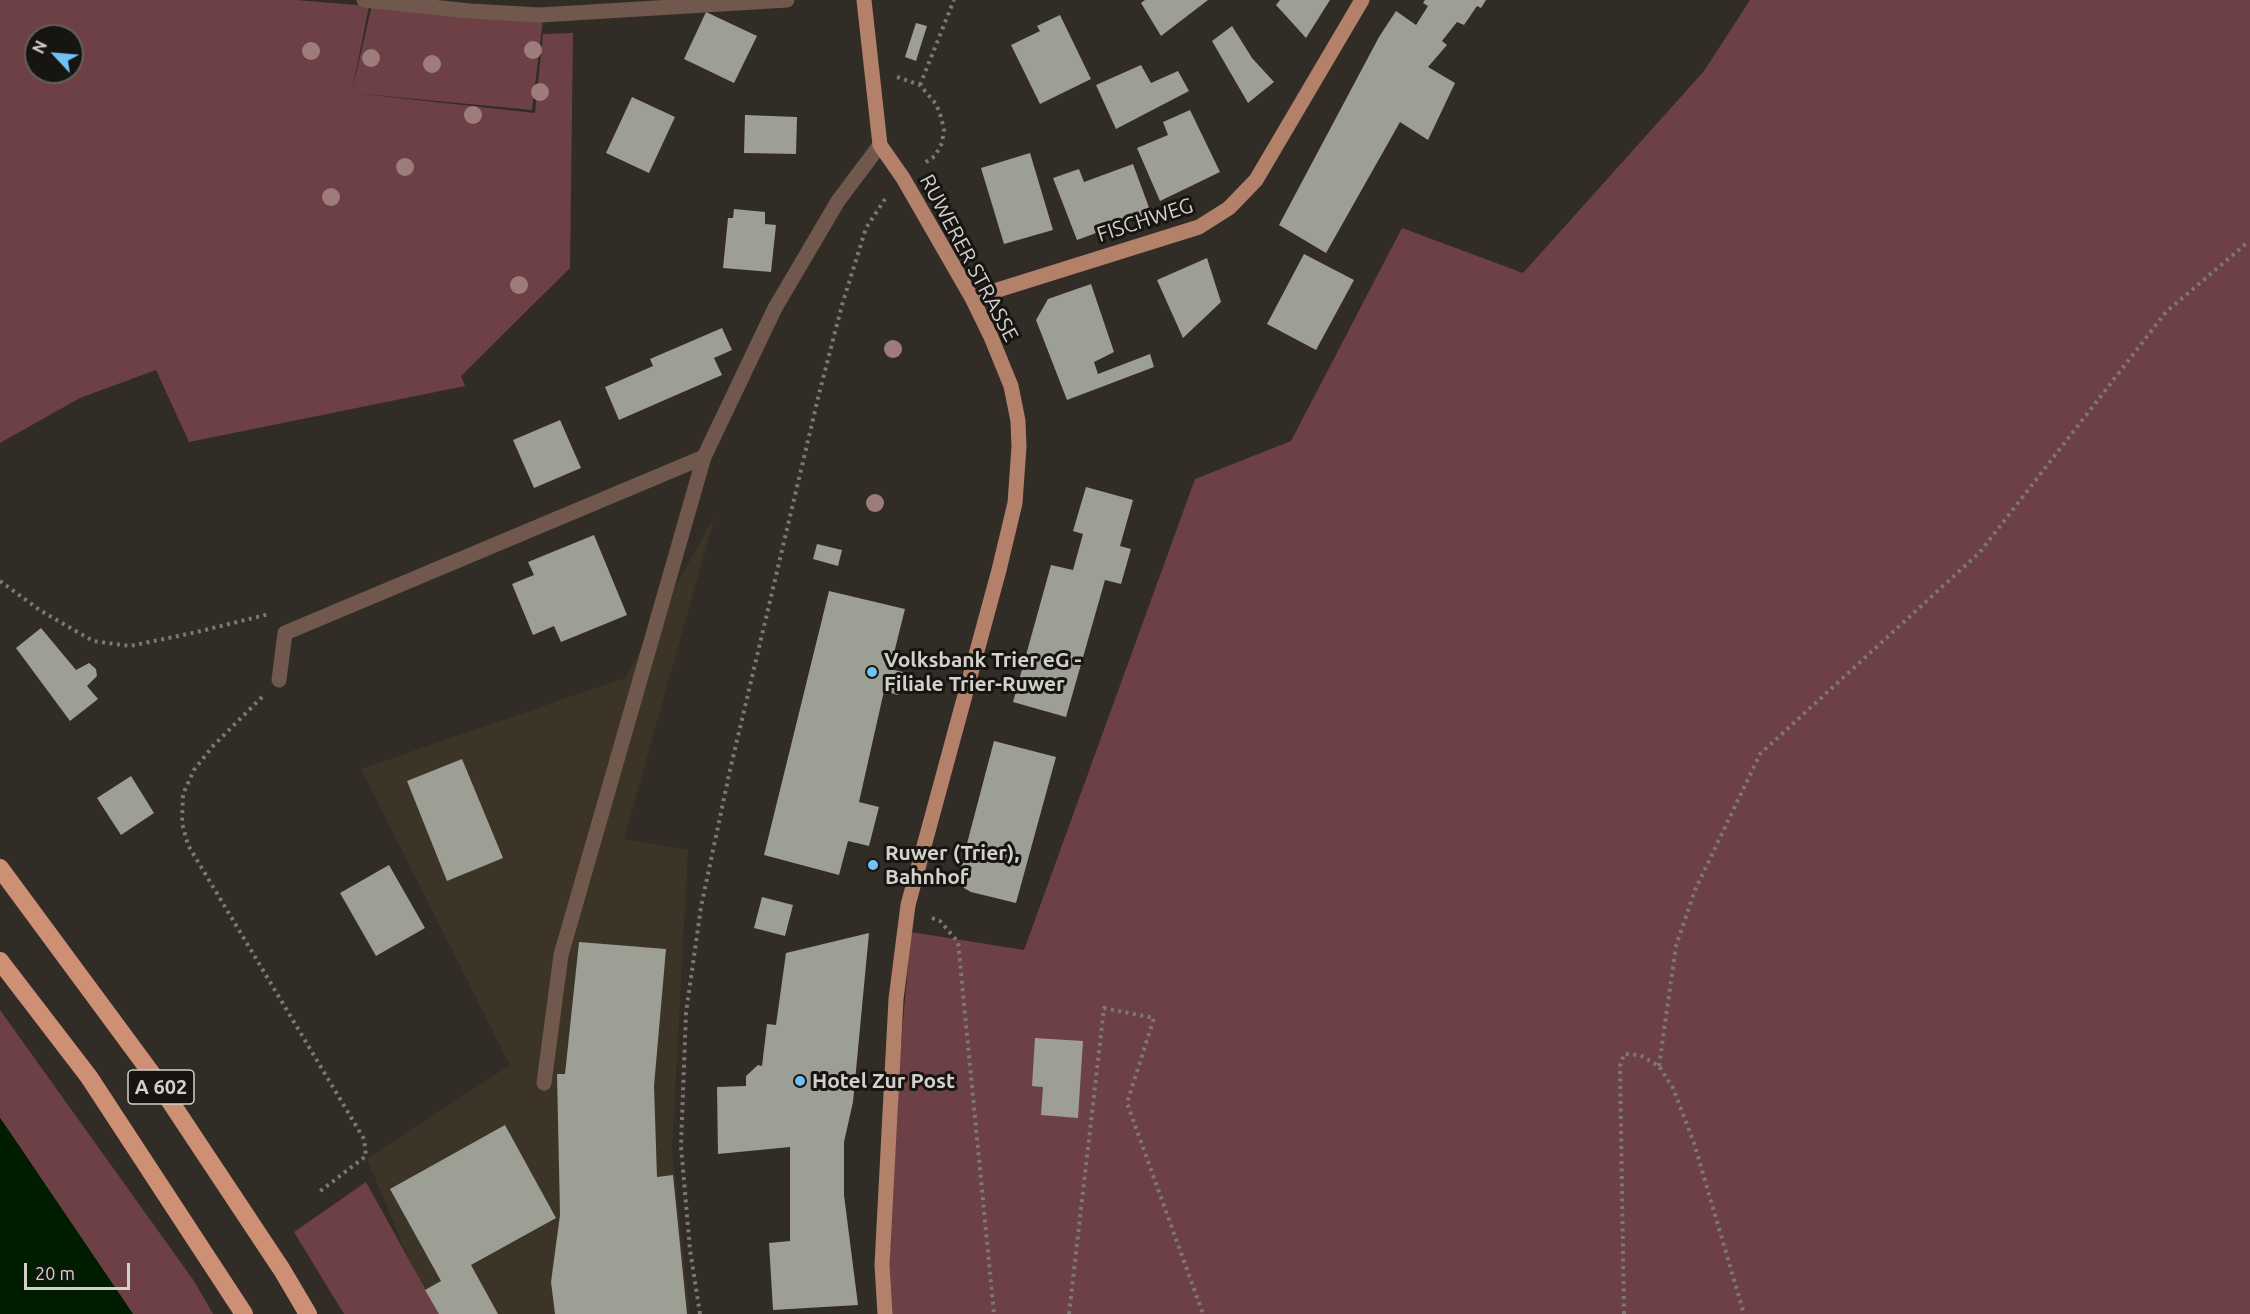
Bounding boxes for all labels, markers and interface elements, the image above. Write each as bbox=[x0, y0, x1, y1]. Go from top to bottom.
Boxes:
north arrow bbox=[24, 24, 84, 84]
text: N bbox=[29, 38, 50, 56]
street label: RUWERER STRASSE bbox=[914, 170, 1024, 346]
street label: FISCHWEG bbox=[1094, 193, 1196, 247]
place label: Volksbank Trier eG - Filiale Trier-Ruwer bbox=[884, 647, 1081, 697]
marker: Volksbank Trier eG - Filiale Trier-Ruwer bbox=[865, 665, 879, 679]
place label: Ruwer (Trier), Bahnhof bbox=[885, 840, 1019, 890]
marker: Ruwer (Trier), Bahnhof bbox=[866, 858, 880, 872]
place label: Hotel Zur Post bbox=[812, 1068, 955, 1094]
road number: A 602 bbox=[128, 1070, 194, 1104]
marker: Hotel Zur Post bbox=[793, 1074, 807, 1088]
scale bar bbox=[27, 1251, 134, 1289]
text: 20 m bbox=[35, 1263, 75, 1283]

